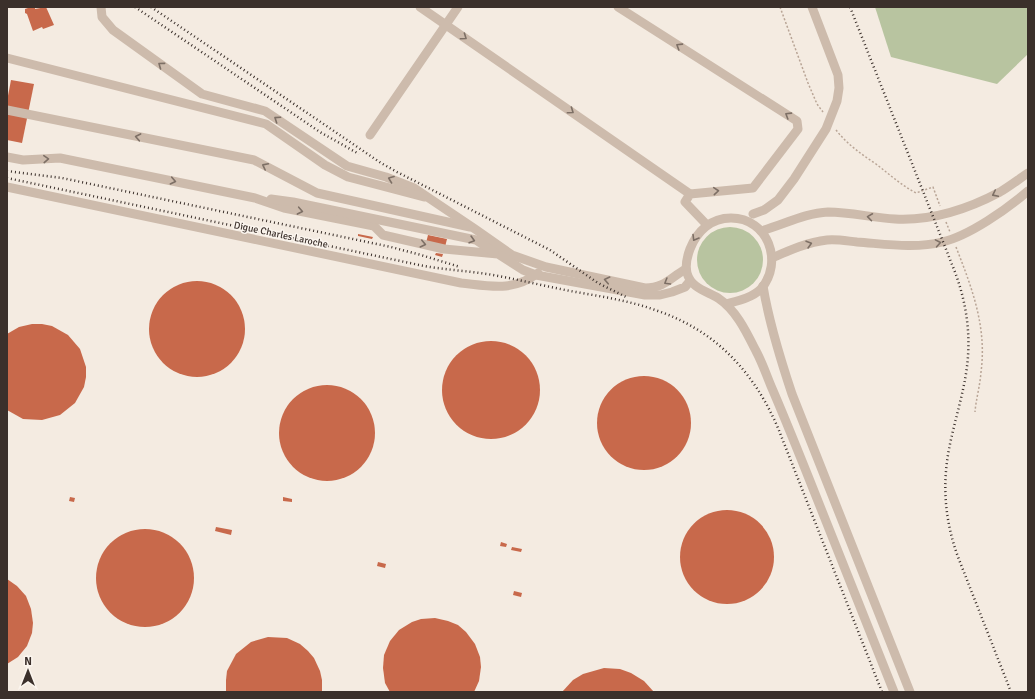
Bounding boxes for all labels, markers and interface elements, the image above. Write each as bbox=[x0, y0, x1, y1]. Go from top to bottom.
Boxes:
one-way arrow bbox=[459, 32, 466, 39]
one-way arrow bbox=[676, 43, 683, 50]
one-way arrow bbox=[159, 63, 166, 70]
one-way arrow bbox=[566, 106, 573, 113]
one-way arrow bbox=[786, 113, 793, 120]
one-way arrow bbox=[274, 116, 281, 124]
one-way arrow bbox=[135, 133, 142, 141]
one-way arrow bbox=[43, 154, 49, 163]
one-way arrow bbox=[262, 163, 269, 171]
one-way arrow bbox=[387, 175, 394, 183]
one-way arrow bbox=[170, 176, 176, 184]
one-way arrow bbox=[713, 187, 719, 196]
one-way arrow bbox=[992, 189, 1000, 197]
one-way arrow bbox=[296, 206, 303, 214]
one-way arrow bbox=[867, 213, 873, 222]
street label: Digue Charles Laroche bbox=[233, 219, 329, 251]
one-way arrow bbox=[693, 234, 700, 241]
one-way arrow bbox=[468, 235, 475, 244]
one-way arrow bbox=[935, 239, 941, 248]
one-way arrow bbox=[420, 240, 426, 248]
one-way arrow bbox=[805, 240, 812, 249]
one-way arrow bbox=[604, 276, 610, 284]
one-way arrow bbox=[664, 277, 671, 284]
north arrow bbox=[8, 651, 48, 691]
text: N bbox=[24, 655, 32, 668]

